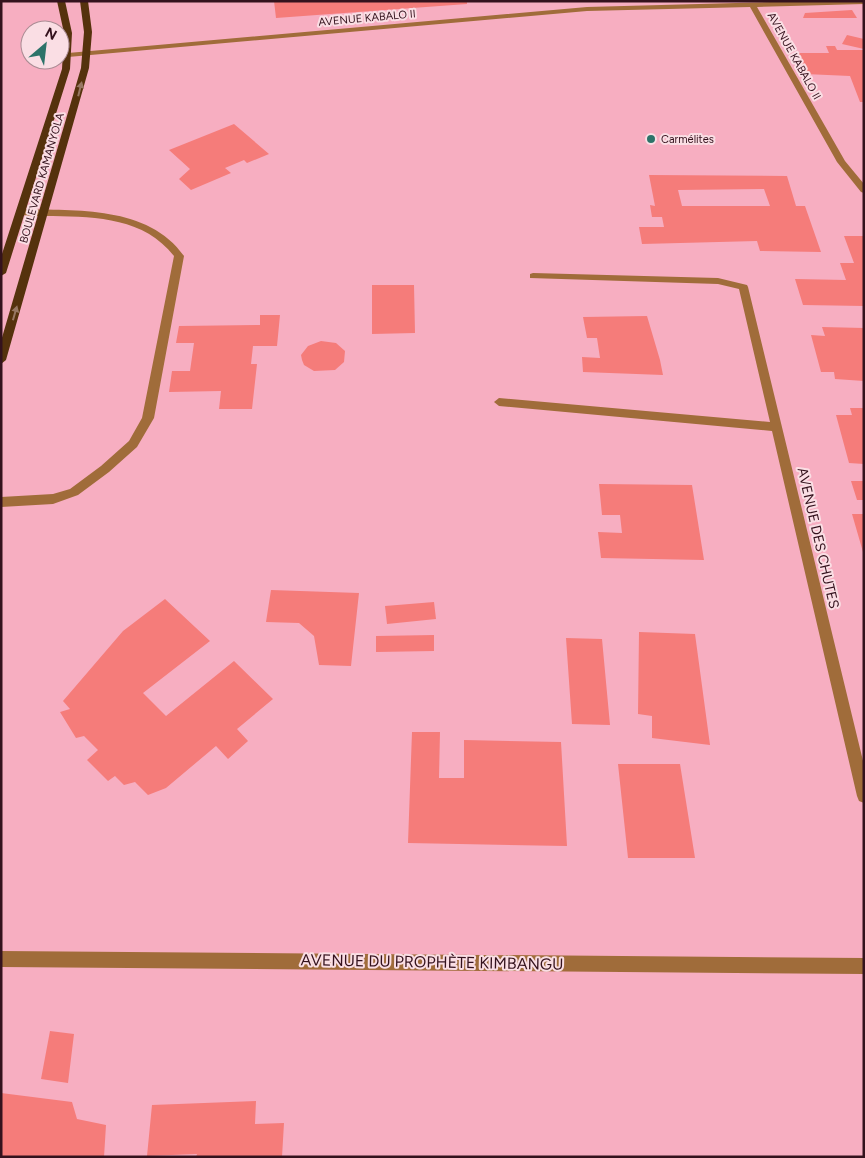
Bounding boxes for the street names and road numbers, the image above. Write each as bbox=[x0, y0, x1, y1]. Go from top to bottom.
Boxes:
street label: AVENUE KABALO II bbox=[318, 7, 416, 29]
street label: AVENUE KABALO II bbox=[765, 10, 823, 102]
street label: BOULEVARD KAMANYOLA bbox=[17, 111, 67, 245]
street label: AVENUE DES CHUTES bbox=[793, 466, 843, 610]
street label: AVENUE DU PROPHÈTE KIMBANGU bbox=[300, 950, 564, 974]

